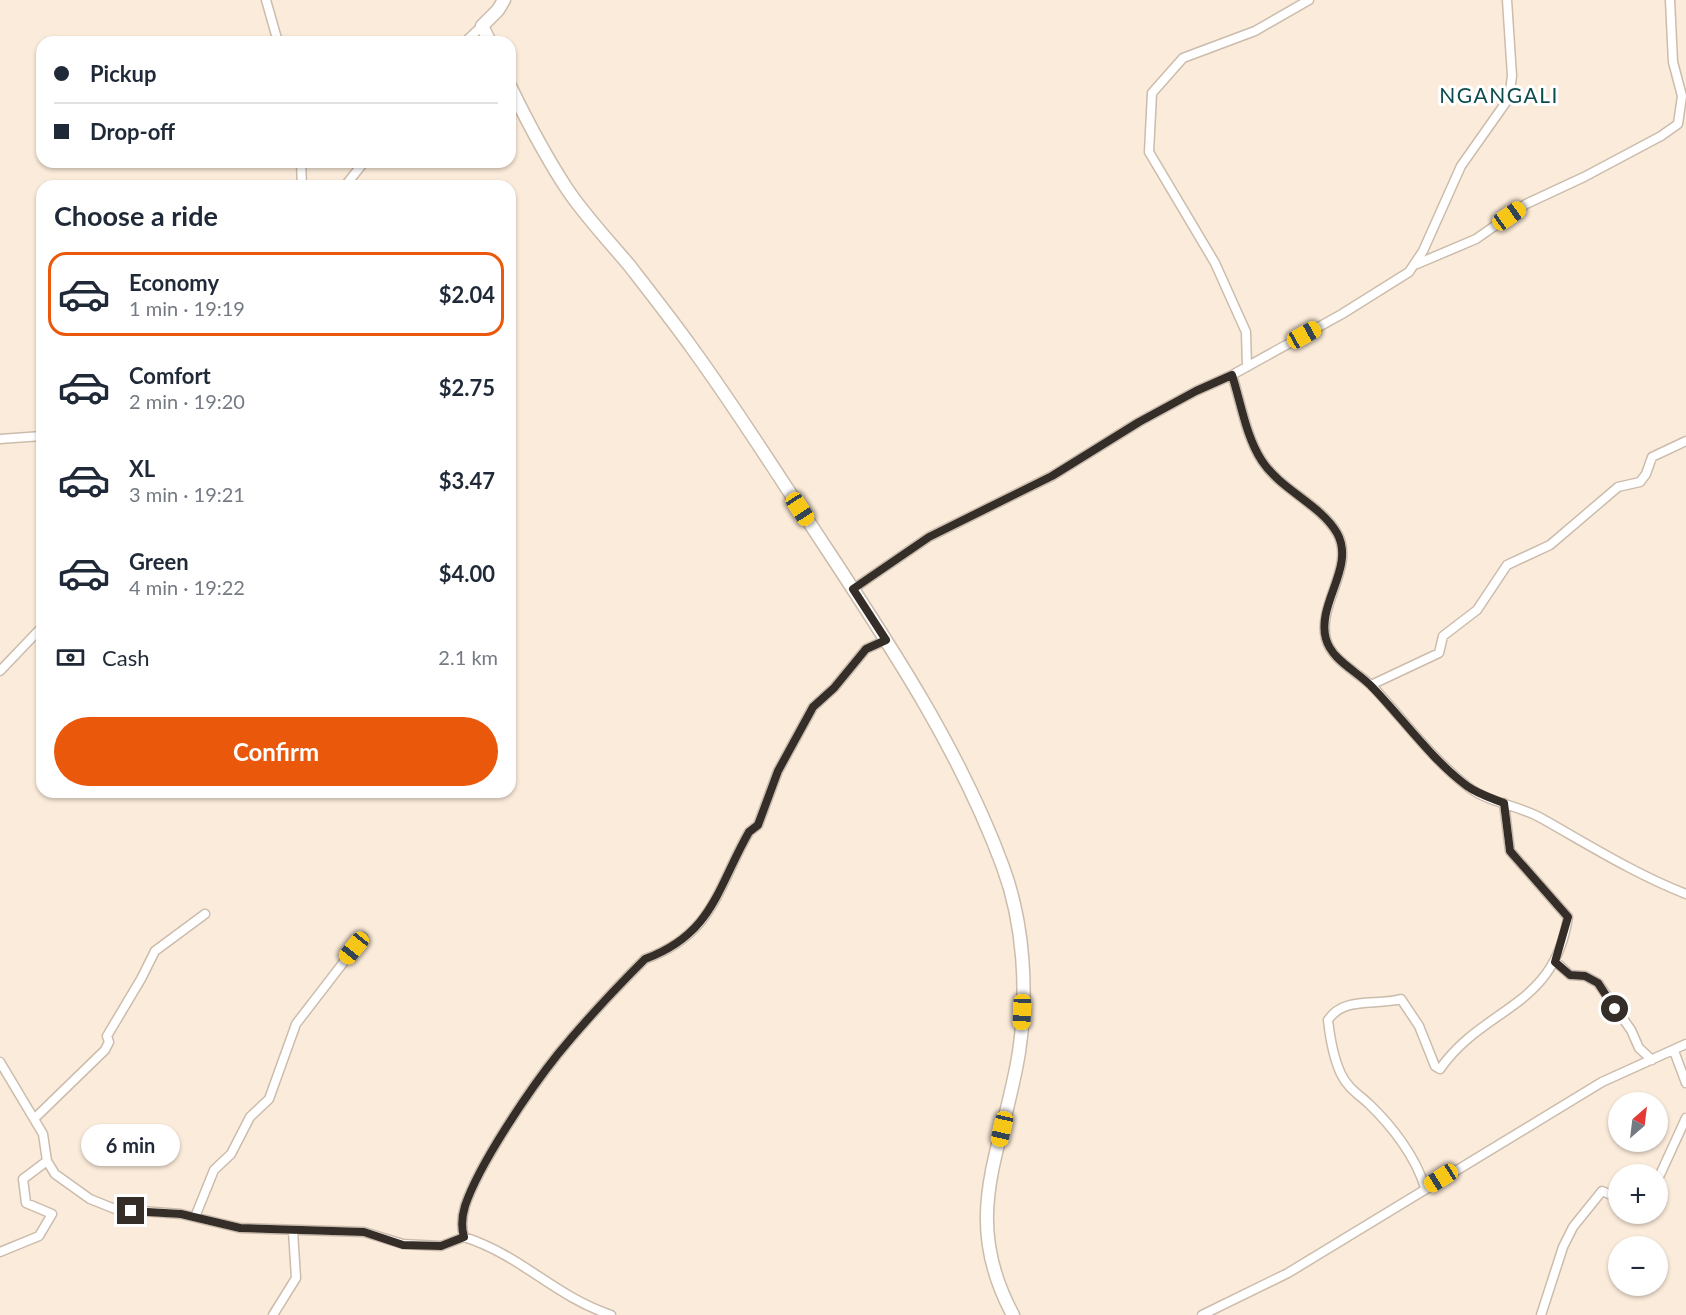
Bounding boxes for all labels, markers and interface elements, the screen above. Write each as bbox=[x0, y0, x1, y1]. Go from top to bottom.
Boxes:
text: Pickup bbox=[90, 60, 156, 87]
district label: NGANGALI bbox=[1439, 82, 1559, 107]
text: Drop-off bbox=[90, 118, 175, 145]
car bbox=[1489, 198, 1529, 234]
text: Choose a ride bbox=[54, 199, 218, 232]
icon: car bbox=[57, 267, 111, 321]
text: Economy bbox=[129, 269, 219, 296]
text: $2.04 bbox=[439, 281, 495, 308]
text: 1 min · 19:19 bbox=[129, 296, 245, 320]
car bbox=[1284, 318, 1324, 352]
icon: car bbox=[57, 360, 111, 414]
text: Comfort bbox=[129, 362, 211, 389]
text: $2.75 bbox=[439, 374, 495, 401]
text: 2 min · 19:20 bbox=[129, 389, 245, 413]
icon: car bbox=[57, 453, 111, 507]
text: XL bbox=[129, 455, 155, 482]
text: $3.47 bbox=[439, 467, 495, 494]
text: 3 min · 19:21 bbox=[129, 482, 245, 506]
car bbox=[783, 489, 817, 529]
icon: car bbox=[57, 546, 111, 600]
text: Green bbox=[129, 548, 189, 575]
text: $4.00 bbox=[439, 560, 495, 587]
text: 4 min · 19:22 bbox=[129, 575, 245, 599]
icon: cash bbox=[54, 641, 87, 674]
text: Cash bbox=[102, 644, 149, 671]
text: 2.1 km bbox=[438, 645, 498, 669]
button: Confirm bbox=[54, 717, 498, 786]
car bbox=[336, 928, 372, 968]
car bbox=[1012, 994, 1032, 1030]
route start bbox=[1601, 995, 1628, 1022]
north arrow bbox=[1608, 1092, 1668, 1152]
map controls bbox=[1608, 1092, 1668, 1296]
car bbox=[989, 1109, 1015, 1149]
callout: 6 min bbox=[82, 1124, 180, 1166]
text: 6 min bbox=[106, 1133, 155, 1157]
car bbox=[1421, 1161, 1461, 1195]
button: + bbox=[1608, 1164, 1668, 1224]
route end bbox=[117, 1197, 144, 1224]
button: − bbox=[1608, 1236, 1668, 1296]

